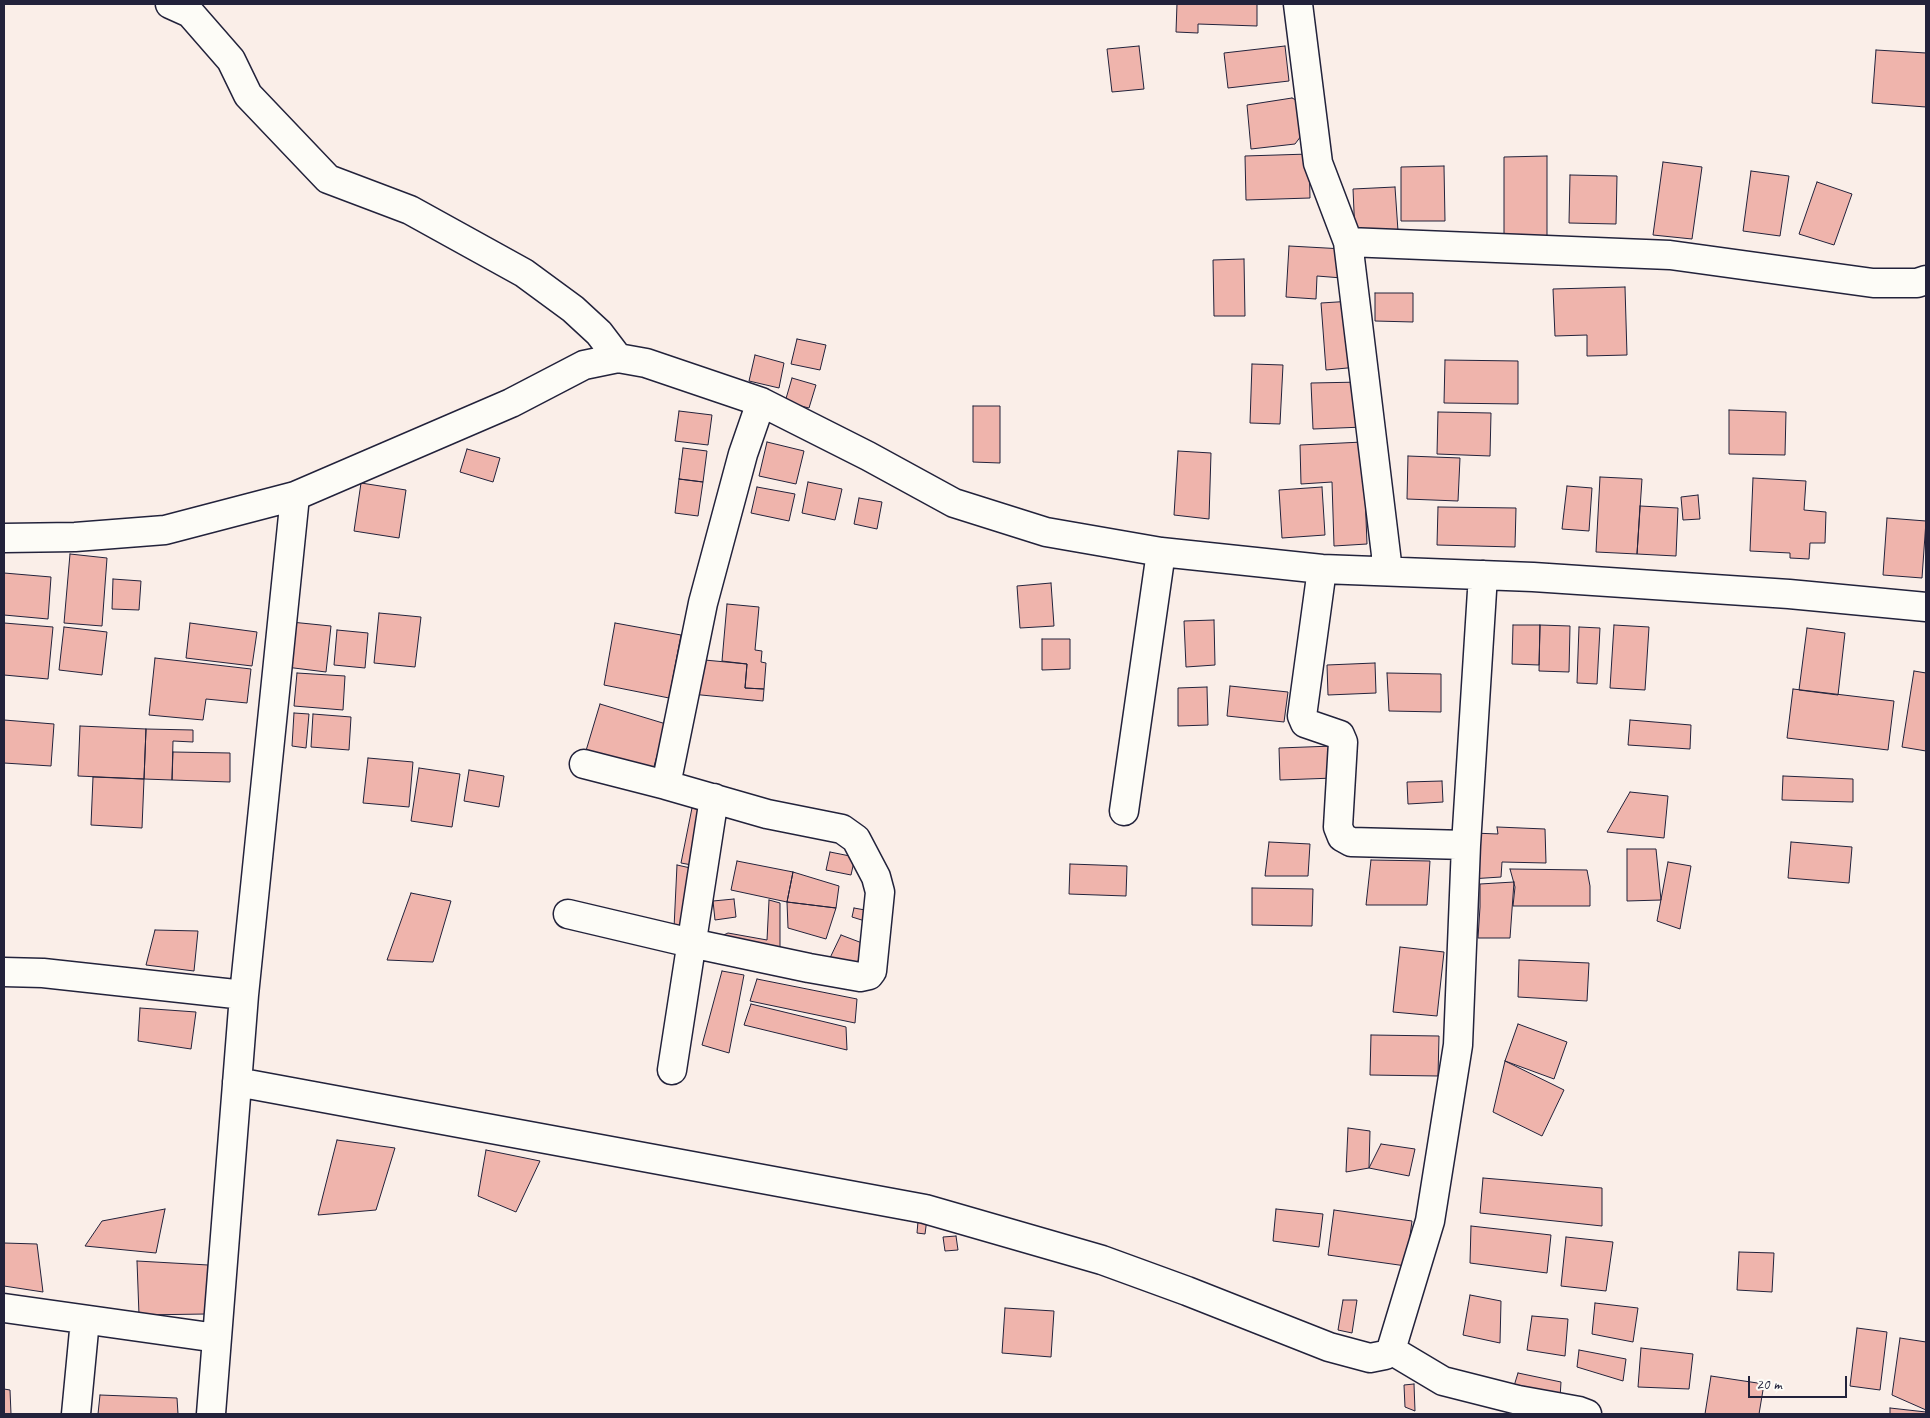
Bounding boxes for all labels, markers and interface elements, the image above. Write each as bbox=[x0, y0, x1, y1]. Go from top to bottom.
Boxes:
scale bar bbox=[1750, 1366, 1849, 1398]
text: 20 m bbox=[1756, 1375, 1782, 1394]

